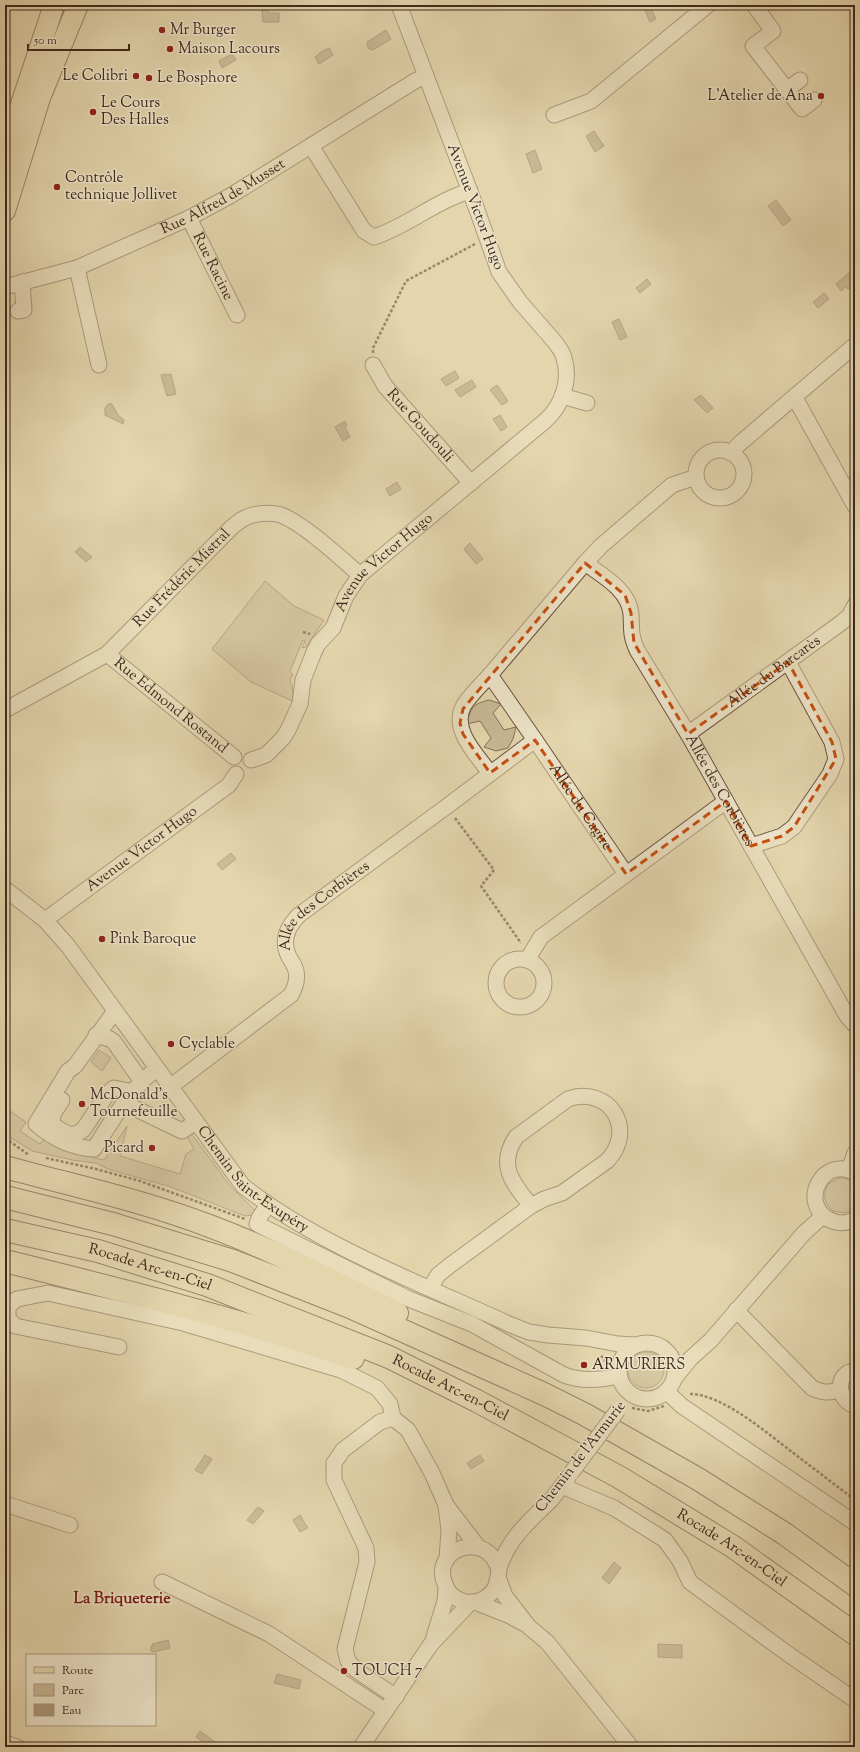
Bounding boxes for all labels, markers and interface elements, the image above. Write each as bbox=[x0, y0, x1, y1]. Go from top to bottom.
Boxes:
place label: Mr Burger bbox=[170, 20, 236, 41]
marker: Mr Burger bbox=[157, 25, 167, 35]
scale bar bbox=[28, 26, 129, 52]
text: 50 m bbox=[33, 32, 57, 50]
place label: Maison Lacours bbox=[178, 39, 280, 60]
marker: Maison Lacours bbox=[165, 44, 175, 54]
place label: Le Colibri bbox=[63, 66, 128, 87]
place label: Le Bosphore bbox=[157, 68, 238, 89]
marker: Le Colibri bbox=[131, 71, 141, 81]
marker: Le Bosphore bbox=[144, 73, 154, 83]
place label: L'Atelier de Ana bbox=[707, 86, 813, 107]
marker: L'Atelier de Ana bbox=[816, 91, 826, 101]
place label: Le Cours Des Halles bbox=[101, 93, 169, 131]
marker: Le Cours Des Halles bbox=[88, 107, 98, 117]
street label: Avenue Victor Hugo bbox=[441, 141, 509, 273]
street label: Rue Alfred de Musset bbox=[157, 154, 289, 240]
place label: Contrôle technique Jollivet bbox=[65, 168, 177, 206]
marker: Contrôle technique Jollivet bbox=[52, 182, 62, 192]
street label: Rue Racine bbox=[187, 229, 239, 304]
street label: Rue Goudouli bbox=[382, 384, 458, 467]
street label: Avenue Victor Hugo bbox=[330, 508, 437, 615]
street label: Rue Frédéric Mistral bbox=[128, 524, 235, 632]
street label: Allée du Barcarès bbox=[722, 630, 825, 713]
street label: Rue Edmond Rostand bbox=[109, 653, 233, 759]
street label: Allée des Corbières bbox=[680, 731, 760, 850]
street label: Allée du Cagire bbox=[544, 760, 617, 855]
street label: Avenue Victor Hugo bbox=[82, 801, 202, 897]
street label: Allée des Corbières bbox=[274, 856, 374, 952]
place label: Pink Baroque bbox=[110, 929, 197, 950]
marker: Pink Baroque bbox=[97, 934, 107, 944]
place label: Cyclable bbox=[179, 1034, 235, 1055]
marker: Cyclable bbox=[166, 1039, 176, 1049]
place label: McDonald's Tournefeuille bbox=[90, 1085, 177, 1123]
marker: McDonald's Tournefeuille bbox=[77, 1099, 87, 1109]
street label: Chemin Saint-Exupéry bbox=[192, 1121, 313, 1238]
place label: Picard bbox=[104, 1138, 145, 1159]
marker: Picard bbox=[147, 1143, 157, 1153]
street label: Rocade Arc-en-Ciel bbox=[87, 1239, 215, 1296]
street label: Rocade Arc-en-Ciel bbox=[389, 1350, 512, 1426]
place label: ARMURIERS bbox=[592, 1355, 685, 1376]
marker: ARMURIERS bbox=[579, 1360, 589, 1370]
street label: Chemin de l'Armurie bbox=[531, 1397, 631, 1517]
street label: Rocade Arc-en-Ciel bbox=[673, 1504, 791, 1592]
district label: La Briqueterie bbox=[73, 1588, 171, 1611]
legend bbox=[26, 1654, 156, 1726]
place label: TOUCH 7 bbox=[352, 1661, 423, 1682]
text: Route bbox=[62, 1662, 94, 1680]
marker: TOUCH 7 bbox=[339, 1666, 349, 1676]
text: Parc bbox=[62, 1682, 84, 1700]
text: Eau bbox=[62, 1702, 82, 1720]

